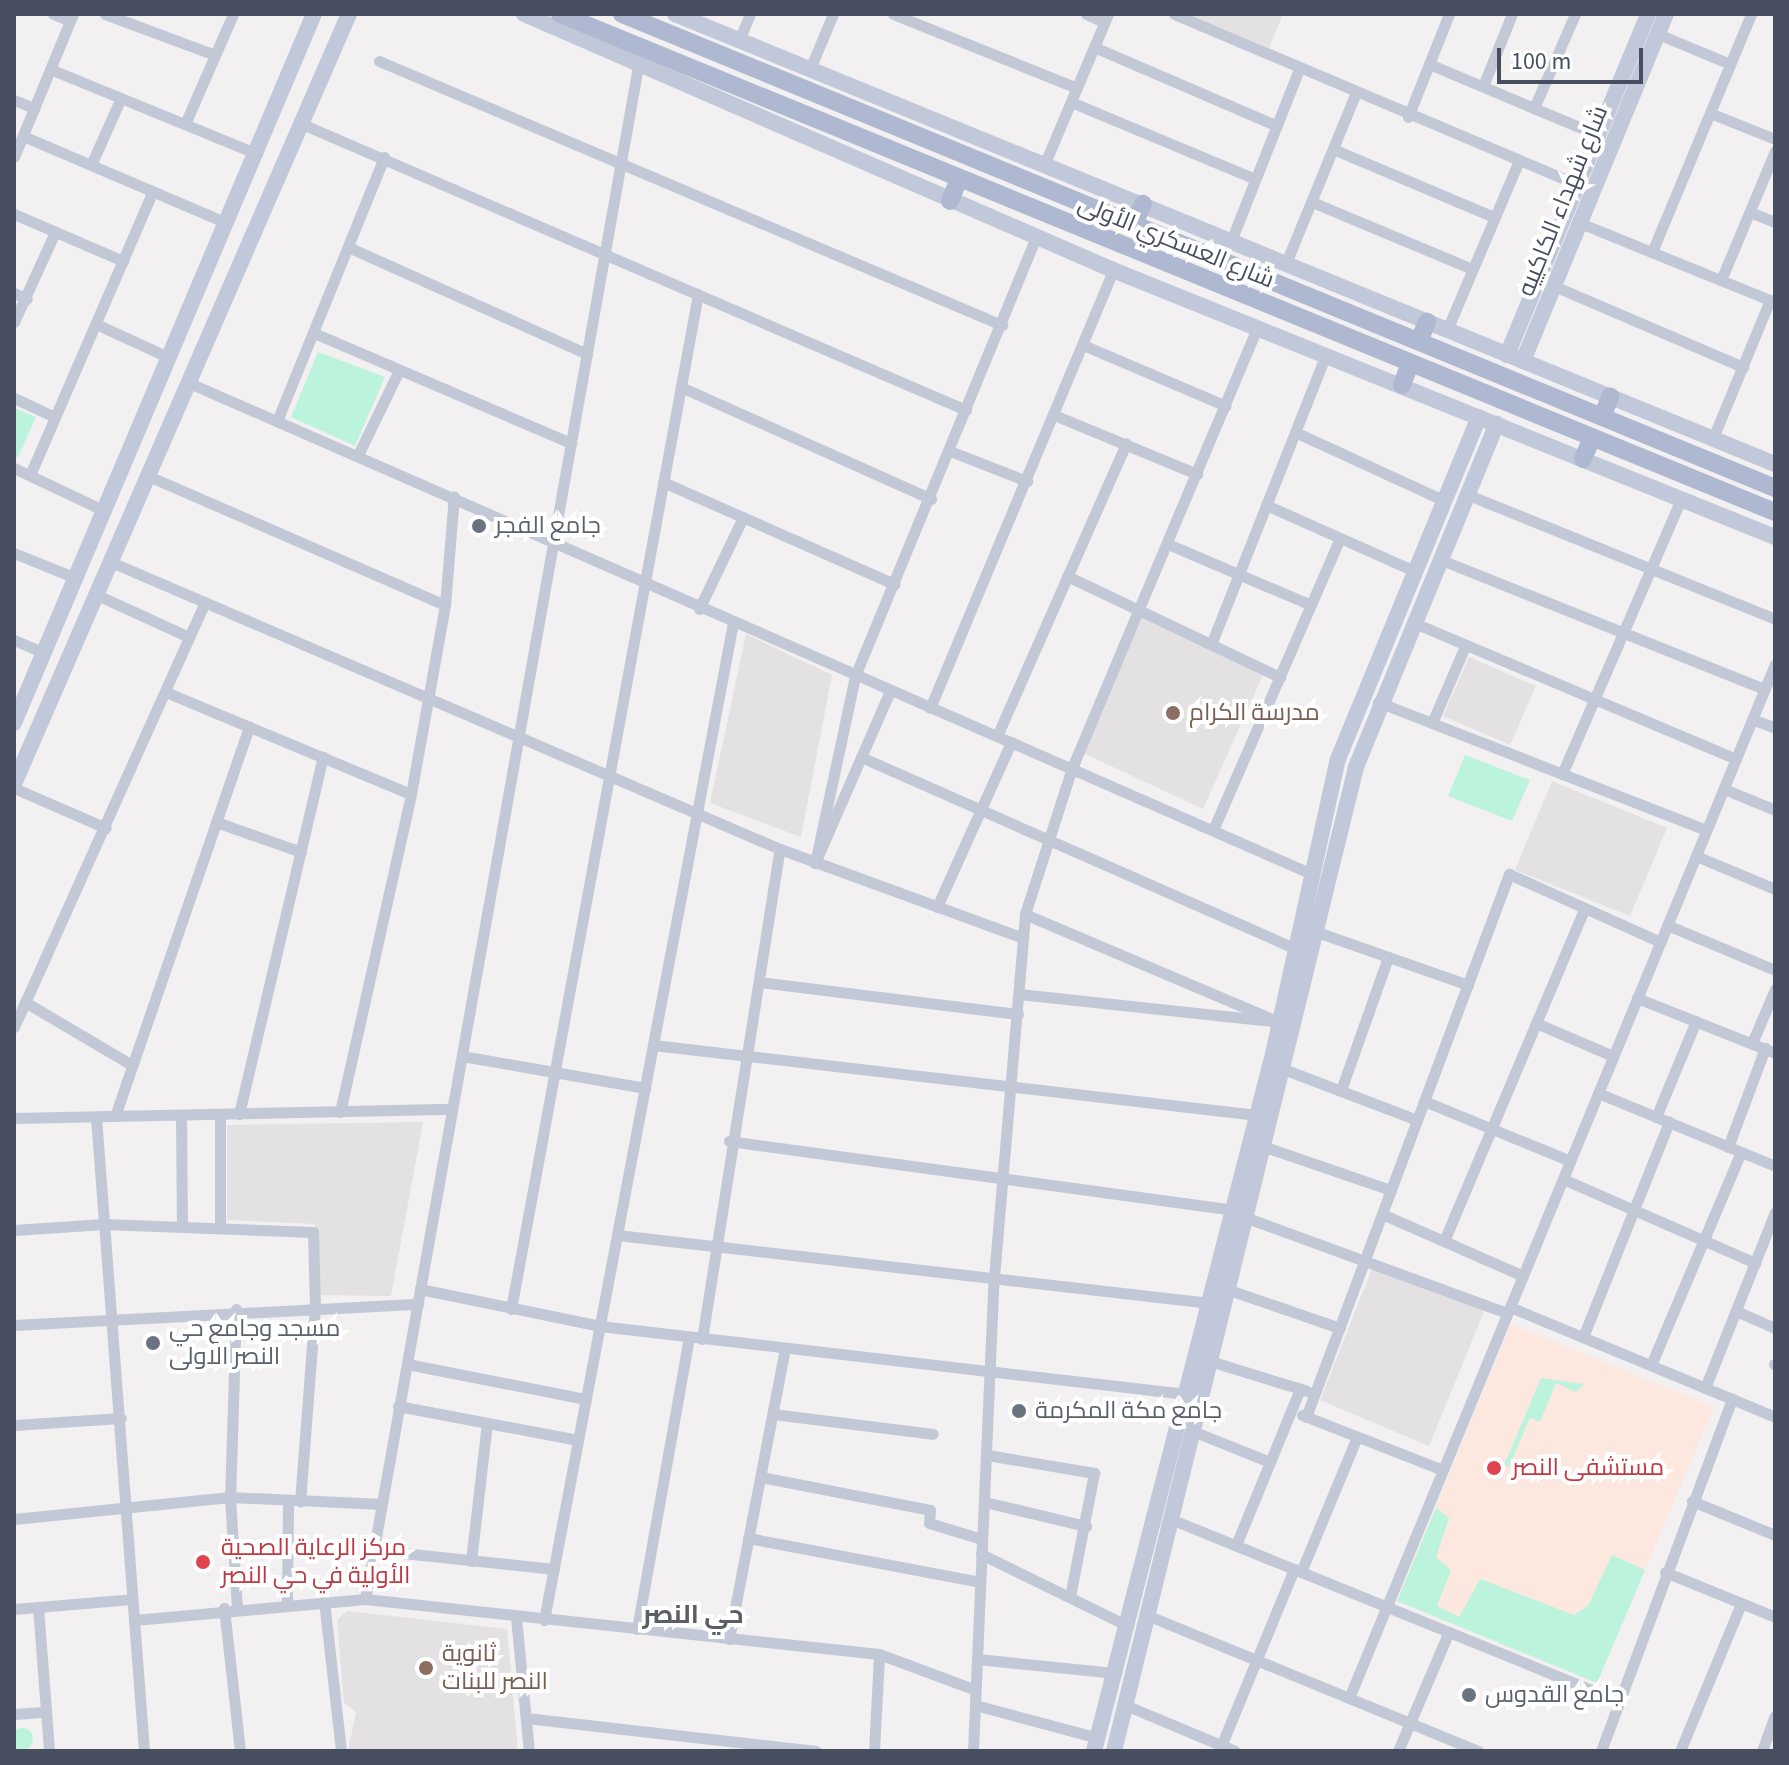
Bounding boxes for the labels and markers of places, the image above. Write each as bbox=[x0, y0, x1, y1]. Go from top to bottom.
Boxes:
place label: جامع الفجر bbox=[495, 512, 601, 540]
marker: جامع الفجر bbox=[470, 517, 488, 535]
place label: مدرسة الكرام bbox=[1189, 699, 1320, 727]
marker: مدرسة الكرام bbox=[1164, 704, 1182, 722]
place label: مسجد وجامع حي النصر الاولى bbox=[169, 1315, 341, 1371]
marker: مسجد وجامع حي النصر الاولى bbox=[144, 1334, 162, 1352]
place label: جامع مكة المكرمة bbox=[1035, 1397, 1222, 1425]
marker: جامع مكة المكرمة bbox=[1010, 1402, 1028, 1420]
place label: مستشفى النصر bbox=[1512, 1454, 1664, 1482]
marker: مستشفى النصر bbox=[1483, 1457, 1505, 1479]
place label: مركز الرعاية الصحية الأولية في حي النصر bbox=[221, 1534, 410, 1590]
marker: مركز الرعاية الصحية الأولية في حي النصر bbox=[192, 1551, 214, 1573]
place label: ثانوية النصر للبنات bbox=[442, 1640, 548, 1696]
marker: ثانوية النصر للبنات bbox=[417, 1659, 435, 1677]
place label: جامع القدوس bbox=[1485, 1681, 1624, 1709]
marker: جامع القدوس bbox=[1460, 1686, 1478, 1704]

